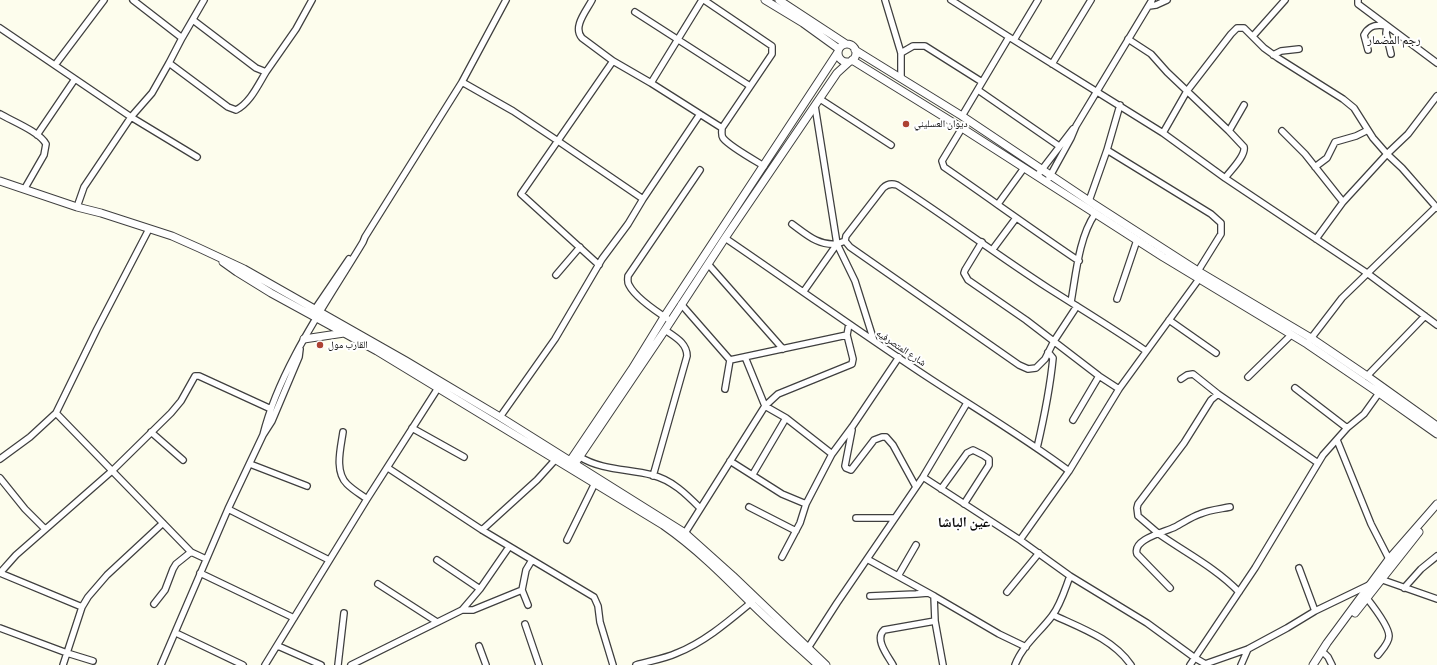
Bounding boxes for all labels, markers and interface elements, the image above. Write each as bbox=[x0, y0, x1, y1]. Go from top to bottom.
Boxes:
district label: رجم المضمار bbox=[1367, 33, 1421, 47]
place label: ديوان العسليني bbox=[914, 118, 968, 130]
marker: ديوان العسليني bbox=[901, 119, 911, 129]
street label: شارع المتصرفيه bbox=[874, 327, 928, 369]
place label: القارب مول bbox=[328, 339, 368, 351]
marker: القارب مول bbox=[315, 340, 325, 350]
district label: عين الباشا bbox=[938, 515, 990, 531]

